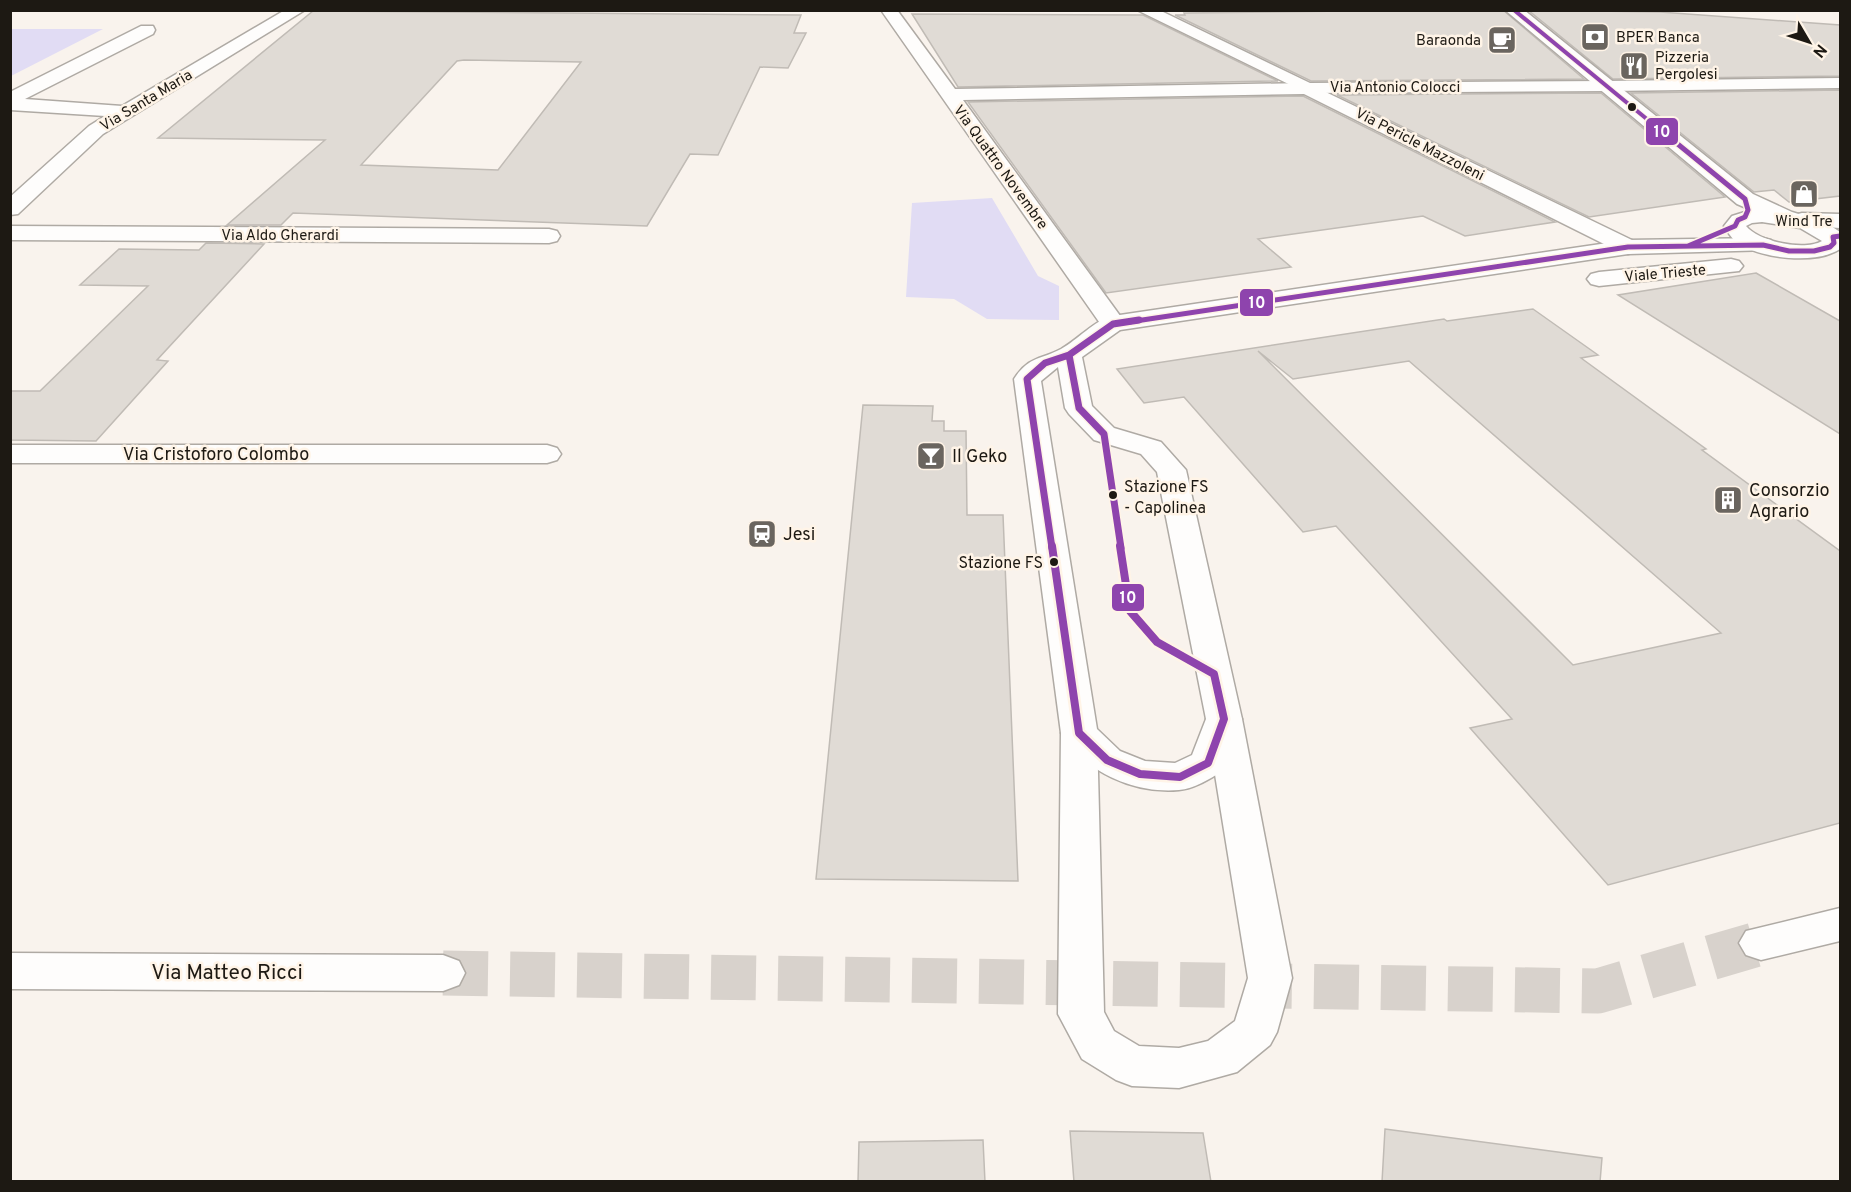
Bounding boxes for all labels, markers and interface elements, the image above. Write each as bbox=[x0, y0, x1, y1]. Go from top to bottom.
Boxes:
north arrow bbox=[1779, 12, 1839, 72]
bank icon: BPER Banca bbox=[1579, 21, 1611, 53]
cafe icon: Baraonda bbox=[1486, 24, 1518, 56]
place label: BPER Banca bbox=[1616, 29, 1700, 48]
place label: Baraonda bbox=[1416, 32, 1481, 51]
text: N bbox=[1808, 39, 1830, 61]
place label: Pizzeria Pergolesi bbox=[1655, 49, 1718, 85]
restaurant icon: Pizzeria Pergolesi bbox=[1618, 50, 1650, 82]
street label: Via Santa Maria bbox=[97, 66, 196, 136]
street label: Via Antonio Colocci bbox=[1330, 79, 1460, 98]
unlabelled marker bbox=[1626, 101, 1638, 113]
street label: Via Quattro Novembre bbox=[948, 102, 1051, 234]
street label: Via Pericle Mazzoleni bbox=[1351, 105, 1487, 186]
line badge: 10 bbox=[1645, 117, 1679, 146]
text: 10 bbox=[1654, 123, 1670, 143]
shop icon: Wind Tre bbox=[1788, 178, 1820, 210]
place label: Wind Tre bbox=[1775, 213, 1833, 232]
street label: Via Aldo Gherardi bbox=[221, 227, 339, 246]
street label: Viale Trieste bbox=[1624, 261, 1707, 288]
line badge: 10 bbox=[1239, 288, 1274, 317]
text: 10 bbox=[1249, 294, 1265, 314]
bar icon: Il Geko bbox=[915, 440, 947, 472]
street label: Via Cristoforo Colombo bbox=[123, 444, 309, 467]
place label: Il Geko bbox=[952, 446, 1007, 469]
place label: Stazione FS - Capolinea bbox=[1124, 478, 1209, 519]
place label: Consorzio Agrario bbox=[1749, 480, 1830, 524]
building icon: Consorzio Agrario bbox=[1712, 484, 1744, 516]
marker: Stazione FS - Capolinea bbox=[1107, 489, 1119, 501]
station icon: Jesi bbox=[746, 518, 778, 550]
place label: Jesi bbox=[783, 524, 815, 547]
place label: Stazione FS bbox=[958, 554, 1043, 574]
marker: Stazione FS bbox=[1048, 556, 1060, 568]
line badge: 10 bbox=[1111, 583, 1145, 612]
text: 10 bbox=[1120, 589, 1136, 609]
street label: Via Matteo Ricci bbox=[151, 960, 303, 987]

